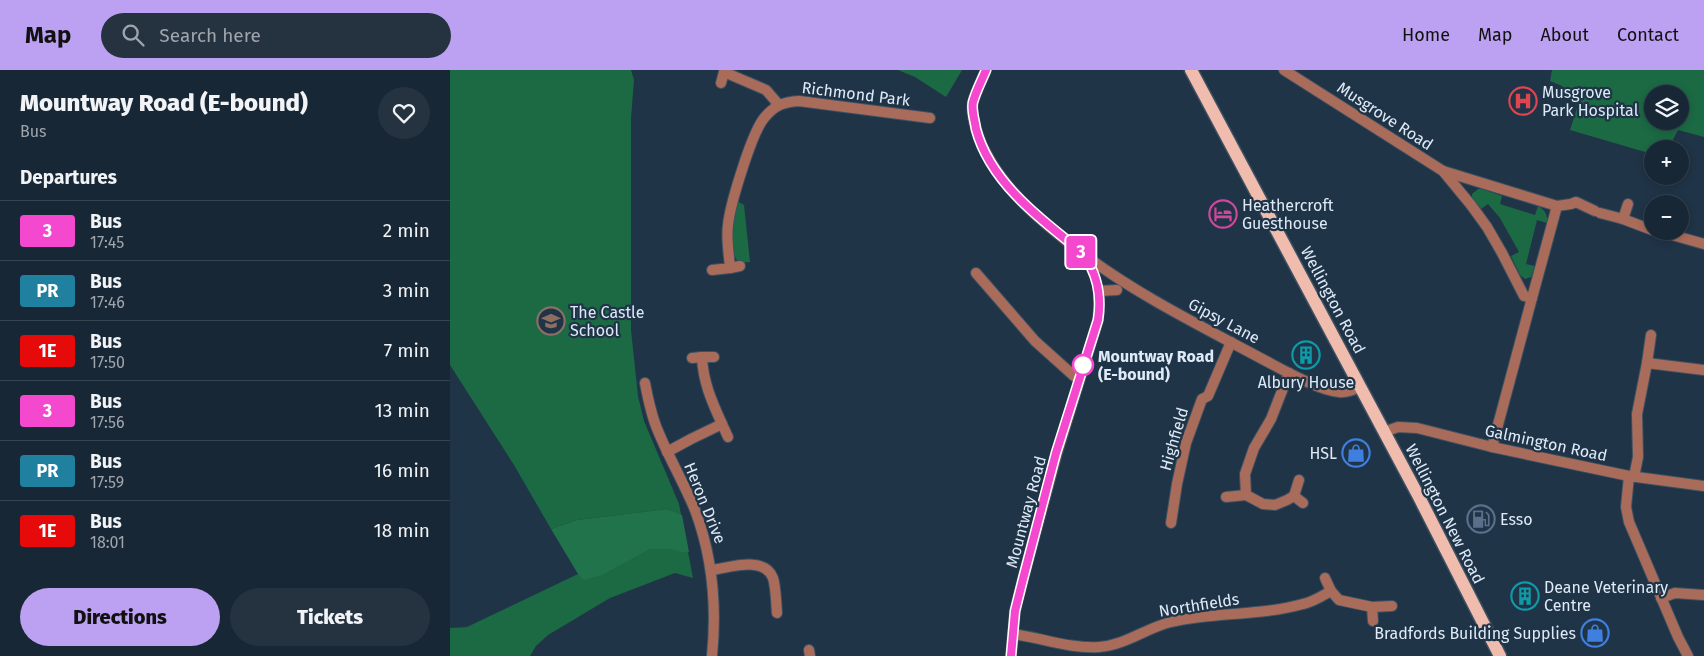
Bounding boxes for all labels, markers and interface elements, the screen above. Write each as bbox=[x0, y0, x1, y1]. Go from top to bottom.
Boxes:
search box bbox=[101, 13, 451, 58]
text: Map bbox=[25, 21, 71, 49]
icon: search bbox=[119, 21, 147, 49]
text: Search here bbox=[159, 24, 261, 47]
text: Home bbox=[1402, 24, 1450, 46]
text: Map bbox=[1478, 24, 1512, 46]
text: About bbox=[1540, 24, 1589, 46]
text: Contact bbox=[1617, 24, 1679, 46]
street label: Richmond Park bbox=[801, 78, 912, 110]
street label: Musgrove Road bbox=[1334, 78, 1436, 154]
place label: Musgrove Park Hospital bbox=[1542, 83, 1639, 120]
map controls bbox=[1644, 85, 1689, 240]
button: layers bbox=[1644, 85, 1689, 130]
hospital icon: Musgrove Park Hospital bbox=[1508, 86, 1538, 116]
button: heart bbox=[378, 87, 430, 139]
text: Mountway Road (E-bound) bbox=[20, 89, 308, 117]
text: Bus bbox=[20, 122, 47, 141]
button: + bbox=[1644, 140, 1689, 185]
text: Departures bbox=[20, 166, 117, 189]
button: − bbox=[1644, 195, 1689, 240]
place label: Heathercroft Guesthouse bbox=[1242, 196, 1334, 233]
hotel icon: Heathercroft Guesthouse bbox=[1208, 199, 1238, 229]
text: Bus bbox=[90, 210, 122, 233]
text: 2 min bbox=[383, 219, 430, 242]
text: 3 bbox=[43, 220, 52, 242]
text: 17:45 bbox=[90, 233, 124, 252]
line badge: 3 bbox=[1065, 236, 1097, 268]
text: 3 bbox=[1076, 241, 1086, 263]
street label: Wellington Road bbox=[1297, 243, 1369, 357]
text: Bus bbox=[90, 270, 122, 293]
text: 3 min bbox=[383, 279, 430, 302]
text: PR bbox=[37, 280, 58, 302]
text: 17:46 bbox=[90, 293, 125, 312]
street label: Gipsy Lane bbox=[1185, 294, 1263, 348]
place label: The Castle School bbox=[570, 303, 644, 340]
school or university icon: The Castle School bbox=[536, 306, 566, 336]
text: Bus bbox=[90, 330, 122, 353]
text: 7 min bbox=[384, 339, 430, 362]
text: 1E bbox=[39, 340, 56, 362]
building icon: Albury House bbox=[1291, 340, 1321, 370]
place label: Mountway Road (E-bound) bbox=[1098, 347, 1214, 384]
text: 17:50 bbox=[90, 353, 125, 372]
marker: Mountway Road (E-bound) bbox=[1072, 354, 1094, 376]
place label: Albury House bbox=[1258, 373, 1354, 392]
text: Bus bbox=[90, 390, 122, 413]
text: 13 min bbox=[374, 399, 430, 422]
text: 3 bbox=[43, 400, 52, 422]
street label: Highfield bbox=[1156, 405, 1192, 473]
text: 17:56 bbox=[90, 413, 124, 432]
street label: Galmington Road bbox=[1483, 421, 1609, 465]
shop icon: HSL bbox=[1341, 438, 1371, 468]
street label: Wellington New Road bbox=[1402, 441, 1488, 587]
place label: HSL bbox=[1309, 444, 1337, 463]
text: Bus bbox=[90, 450, 122, 473]
street label: Mountway Road bbox=[1002, 454, 1050, 570]
text: 16 min bbox=[374, 459, 430, 482]
text: PR bbox=[37, 460, 58, 482]
street label: Heron Drive bbox=[680, 460, 730, 546]
text: 17:59 bbox=[90, 473, 124, 492]
fuel station icon: Esso bbox=[1466, 504, 1496, 534]
text: Bus bbox=[90, 510, 122, 533]
place label: Esso bbox=[1500, 510, 1533, 529]
text: 18 min bbox=[373, 519, 430, 542]
text: 1E bbox=[39, 520, 56, 542]
text: 18:01 bbox=[90, 533, 125, 552]
place label: Deane Veterinary Centre bbox=[1544, 578, 1668, 615]
building icon: Deane Veterinary Centre bbox=[1510, 581, 1540, 611]
button: Directions bbox=[20, 588, 220, 646]
button: Tickets bbox=[230, 588, 430, 646]
street label: Northfields bbox=[1157, 589, 1241, 621]
shop icon: Bradfords Building Supplies bbox=[1580, 618, 1610, 648]
place label: Bradfords Building Supplies bbox=[1374, 624, 1576, 643]

